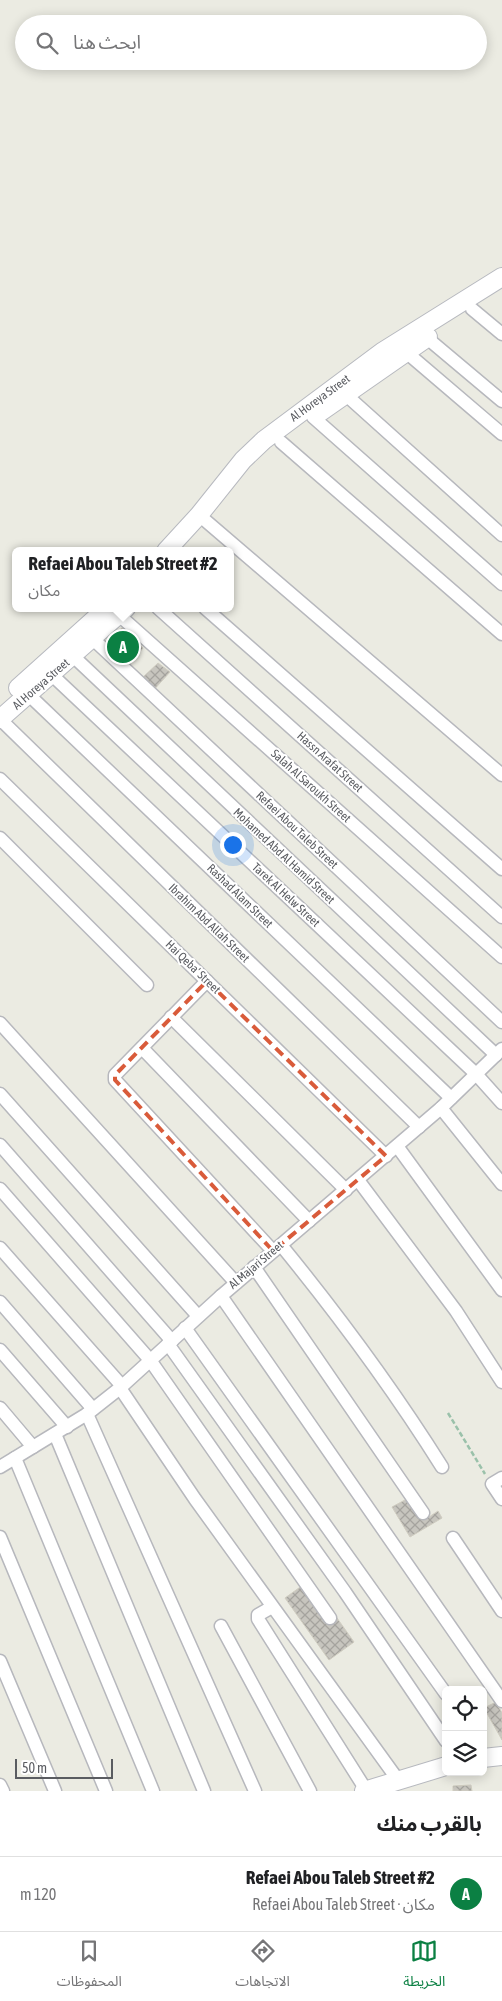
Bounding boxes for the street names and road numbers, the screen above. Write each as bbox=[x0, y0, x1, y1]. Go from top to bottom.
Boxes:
street label: Al Horeya Street bbox=[287, 371, 353, 424]
street label: Al Horeya Street bbox=[10, 655, 73, 712]
street label: Hassn Arafat Street bbox=[294, 729, 366, 796]
street label: Salah Al Saroukh Street bbox=[268, 747, 354, 826]
street label: Refaei Abou Taleb Street bbox=[253, 788, 341, 872]
street label: Mohamed Abd Al Hamid Street bbox=[230, 805, 338, 907]
street label: Tarek Al Helw Street bbox=[249, 860, 323, 930]
street label: Rashad Alam Street bbox=[204, 861, 276, 931]
street label: Ibrahim Abd Allah Street bbox=[166, 881, 253, 966]
street label: Hai Qeba' Street bbox=[163, 937, 224, 997]
street label: Al Majari Street bbox=[226, 1238, 287, 1292]

